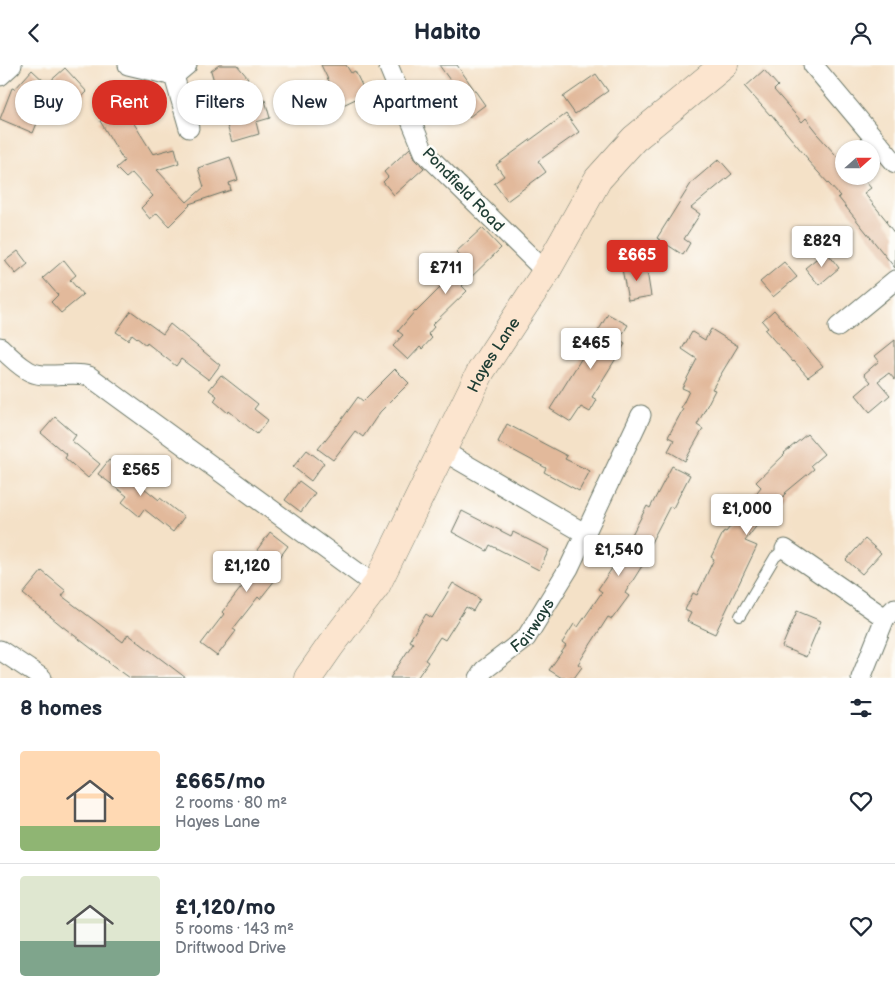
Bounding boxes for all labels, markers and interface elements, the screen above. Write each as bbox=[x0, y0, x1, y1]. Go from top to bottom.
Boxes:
icon: back bbox=[20, 19, 48, 47]
text: Habito bbox=[414, 19, 481, 46]
icon: person bbox=[847, 19, 875, 47]
chip: Buy bbox=[15, 80, 82, 125]
chip: Rent bbox=[92, 80, 167, 125]
chip: Filters bbox=[177, 80, 263, 125]
chip: New bbox=[273, 80, 345, 125]
chip: Apartment bbox=[355, 80, 476, 125]
north arrow bbox=[835, 140, 880, 185]
map controls bbox=[835, 140, 880, 185]
street label: Pondfield Road bbox=[418, 144, 508, 236]
pin: £829 bbox=[792, 225, 852, 268]
text: £829 bbox=[803, 232, 841, 251]
pin: £665 bbox=[607, 239, 667, 282]
text: £665 bbox=[618, 246, 656, 265]
pin: £711 bbox=[416, 253, 476, 295]
text: £711 bbox=[430, 259, 462, 278]
street label: Hayes Lane bbox=[464, 314, 525, 396]
pin: £465 bbox=[561, 327, 621, 370]
text: £465 bbox=[572, 334, 610, 353]
pin: £565 bbox=[111, 455, 171, 497]
text: £565 bbox=[122, 461, 160, 480]
pin: £1,000 bbox=[706, 493, 788, 536]
text: £1,000 bbox=[722, 500, 772, 519]
pin: £1,540 bbox=[578, 535, 660, 577]
text: £1,540 bbox=[595, 541, 643, 560]
pin: £1,120 bbox=[206, 551, 288, 593]
text: £1,120 bbox=[224, 557, 270, 576]
street label: Fairways bbox=[507, 595, 559, 657]
icon: filters bbox=[847, 694, 875, 722]
text: 8 homes bbox=[20, 696, 102, 721]
text: £665/mo bbox=[175, 769, 265, 794]
icon: home bbox=[60, 771, 120, 831]
icon: heart bbox=[847, 787, 875, 815]
text: 2 rooms · 80 m² bbox=[175, 794, 287, 813]
text: Hayes Lane bbox=[175, 813, 260, 832]
text: £1,120/mo bbox=[175, 895, 275, 920]
icon: home bbox=[60, 896, 120, 956]
icon: heart bbox=[847, 912, 875, 940]
text: 5 rooms · 143 m² bbox=[175, 920, 294, 939]
text: Driftwood Drive bbox=[175, 939, 286, 958]

